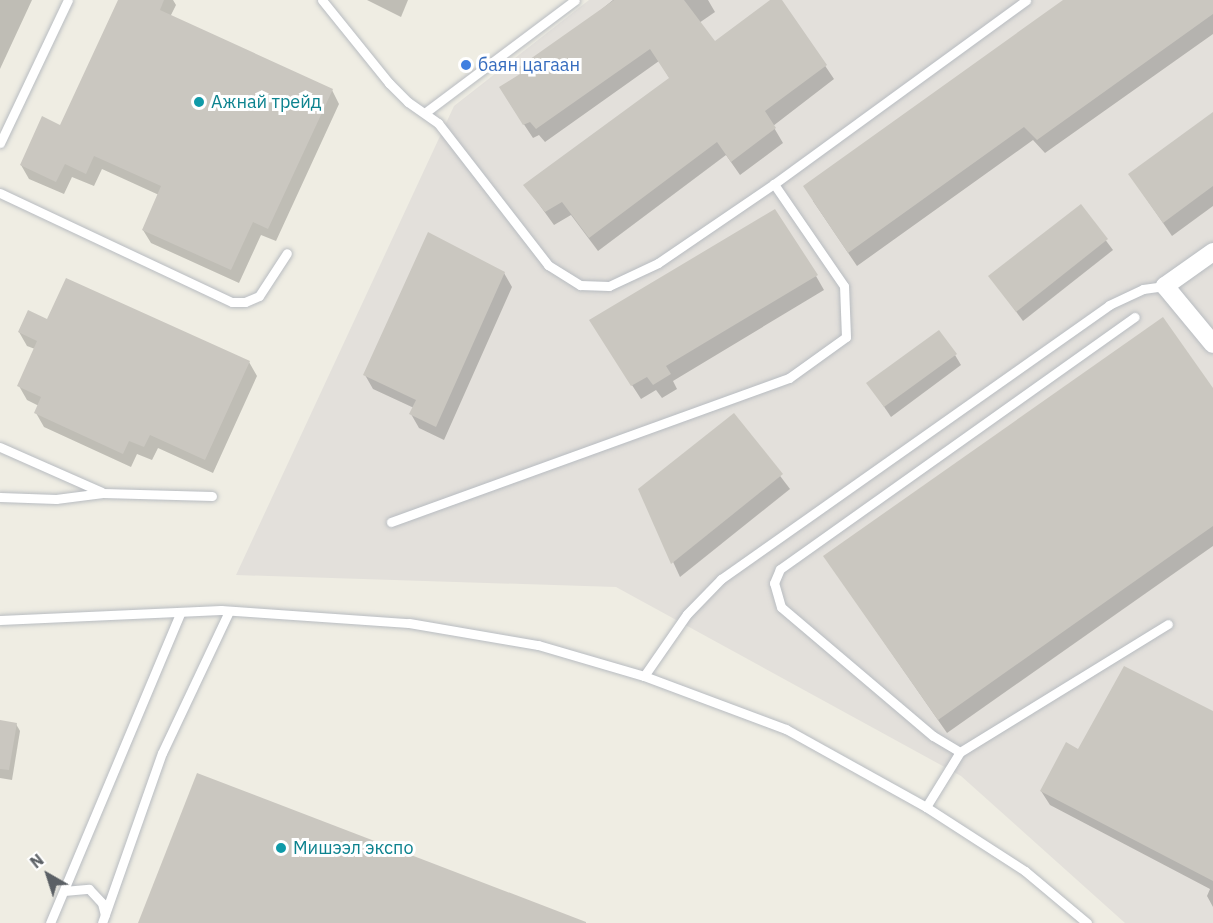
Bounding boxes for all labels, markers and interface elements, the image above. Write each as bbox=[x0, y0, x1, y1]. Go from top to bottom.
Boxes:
place label: баян цагаан bbox=[478, 54, 580, 76]
marker: баян цагаан bbox=[459, 58, 473, 72]
place label: Ажнай трейд bbox=[211, 91, 322, 113]
marker: Ажнай трейд bbox=[192, 95, 206, 109]
place label: Мишээл экспо bbox=[293, 837, 413, 859]
marker: Мишээл экспо bbox=[274, 841, 288, 855]
north arrow bbox=[18, 845, 78, 905]
text: N bbox=[26, 850, 47, 872]

